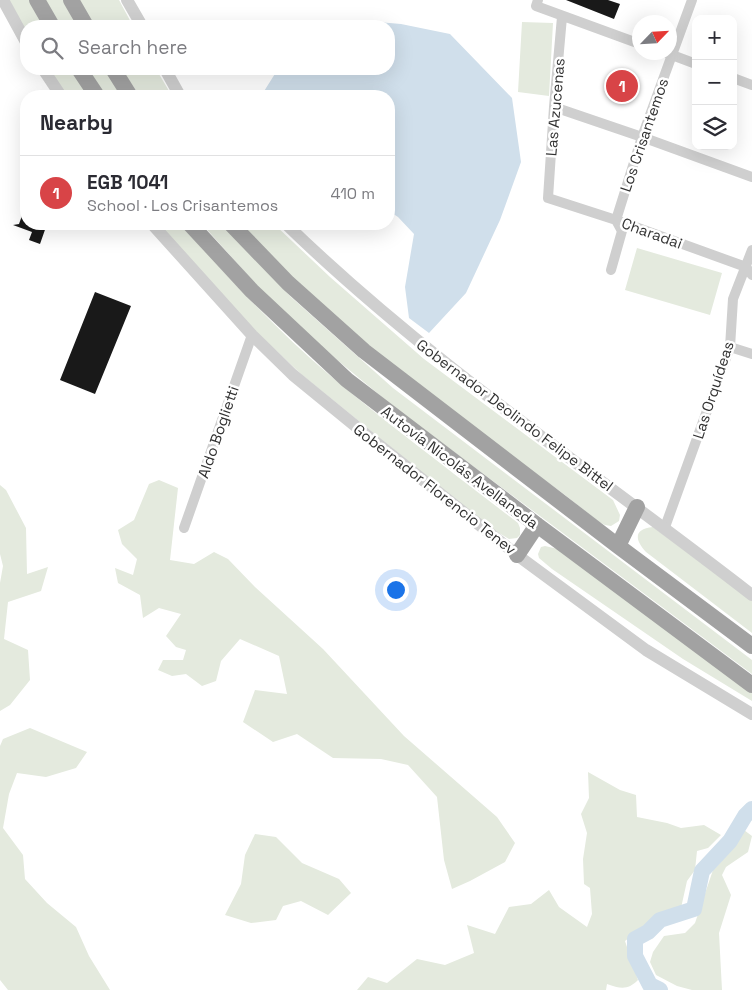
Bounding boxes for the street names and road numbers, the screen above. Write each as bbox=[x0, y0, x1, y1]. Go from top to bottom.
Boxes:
street label: Las Azucenas bbox=[541, 57, 569, 157]
street label: Los Crisantemos bbox=[616, 75, 672, 194]
street label: Charadai bbox=[619, 213, 685, 253]
street label: Gobernador Deolindo Felipe Bittel bbox=[413, 335, 617, 495]
street label: Las Orquídeas bbox=[688, 339, 738, 441]
street label: Aldo Boglietti bbox=[193, 383, 243, 481]
street label: Autovía Nicolás Avellaneda bbox=[377, 402, 543, 533]
street label: Gobernador Florencio Tenev bbox=[350, 420, 520, 558]

